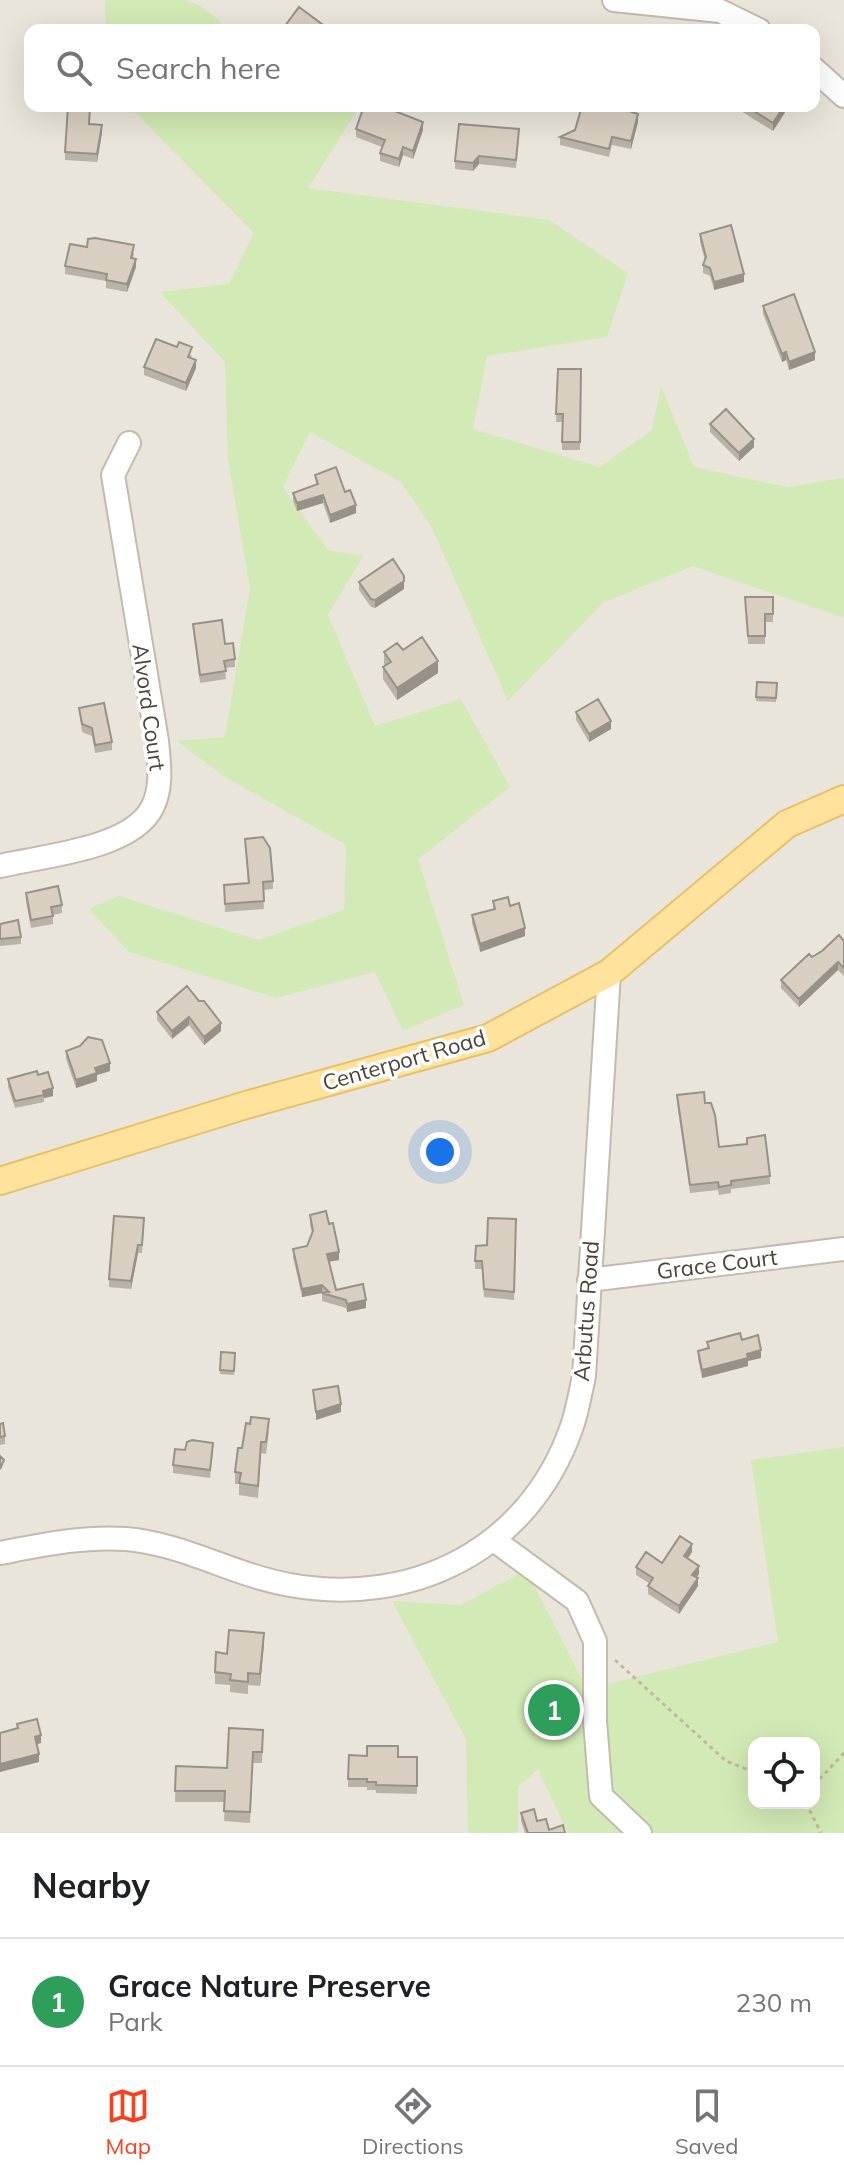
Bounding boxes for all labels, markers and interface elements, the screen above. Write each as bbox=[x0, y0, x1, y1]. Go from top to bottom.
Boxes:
search box bbox=[24, 24, 820, 112]
icon: search bbox=[52, 46, 96, 90]
text: Search here bbox=[116, 49, 281, 87]
street label: Alvord Court bbox=[126, 642, 172, 773]
street label: Centerport Road bbox=[319, 1023, 489, 1097]
your location bbox=[420, 1132, 460, 1172]
street label: Arbutus Road bbox=[567, 1240, 605, 1382]
street label: Grace Court bbox=[655, 1243, 779, 1285]
pin: 1 bbox=[528, 1680, 580, 1740]
map controls bbox=[748, 1737, 820, 1809]
button: locate bbox=[748, 1737, 820, 1809]
text: Nearby bbox=[32, 1864, 150, 1907]
text: Grace Nature Preserve bbox=[108, 1967, 431, 2005]
text: 1 bbox=[50, 1986, 66, 2019]
text: 230 m bbox=[736, 1986, 812, 2019]
text: Park bbox=[108, 2005, 163, 2038]
tab: Map bbox=[106, 2084, 151, 2160]
tab: Directions bbox=[362, 2084, 464, 2160]
tab: Saved bbox=[675, 2084, 738, 2160]

